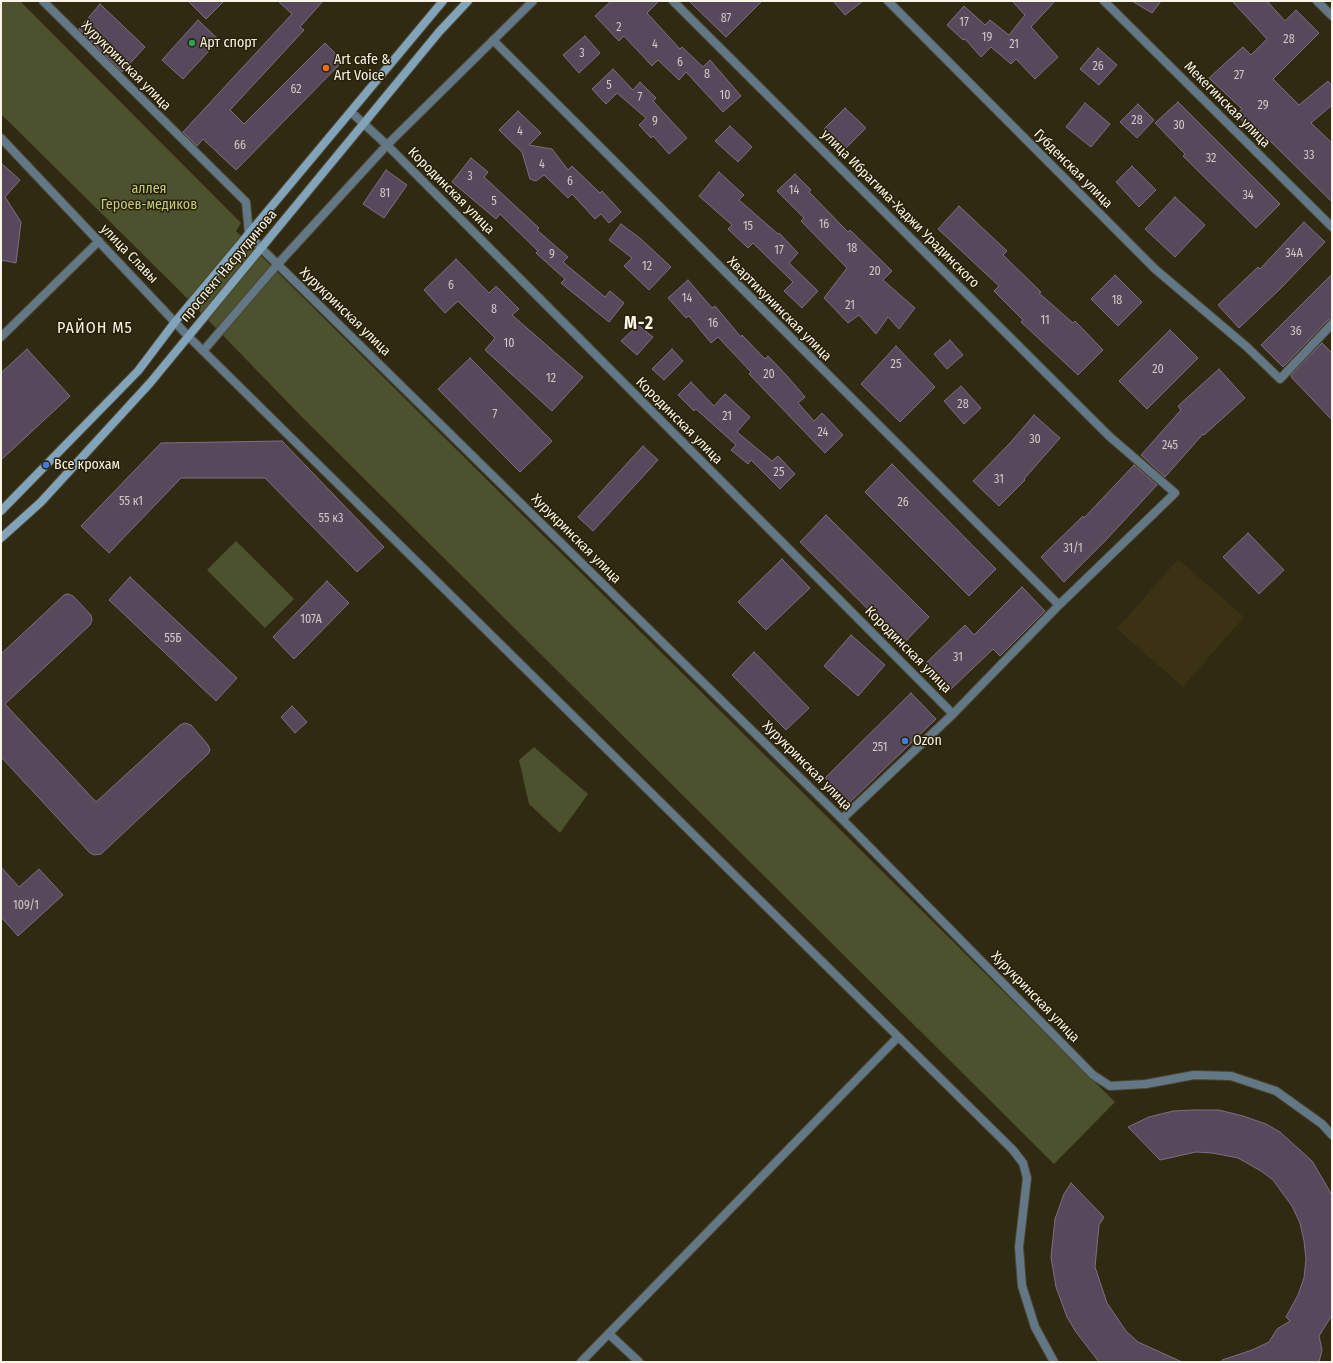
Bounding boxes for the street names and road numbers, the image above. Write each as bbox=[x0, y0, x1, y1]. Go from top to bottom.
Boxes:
street label: Хурукринская улица bbox=[78, 18, 174, 114]
street label: Мекегинская улица bbox=[1180, 58, 1274, 152]
street label: улица Ибрагима-Хаджи Урадинского bbox=[817, 126, 983, 292]
street label: Губденская улица bbox=[1030, 126, 1116, 212]
street label: Кородинская улица bbox=[404, 144, 498, 238]
street label: проспект Насрутдинова bbox=[177, 206, 281, 326]
street label: улица Славы bbox=[97, 221, 161, 287]
street label: Хвартикунинская улица bbox=[723, 253, 835, 365]
street label: Хурукринская улица bbox=[296, 264, 394, 360]
street label: Кородинская улица bbox=[632, 374, 726, 468]
street label: Хурукринская улица bbox=[528, 491, 624, 587]
street label: Кородинская улица bbox=[861, 603, 955, 697]
street label: Хурукринская улица bbox=[759, 718, 855, 814]
street label: Хурукринская улица bbox=[987, 948, 1083, 1046]

